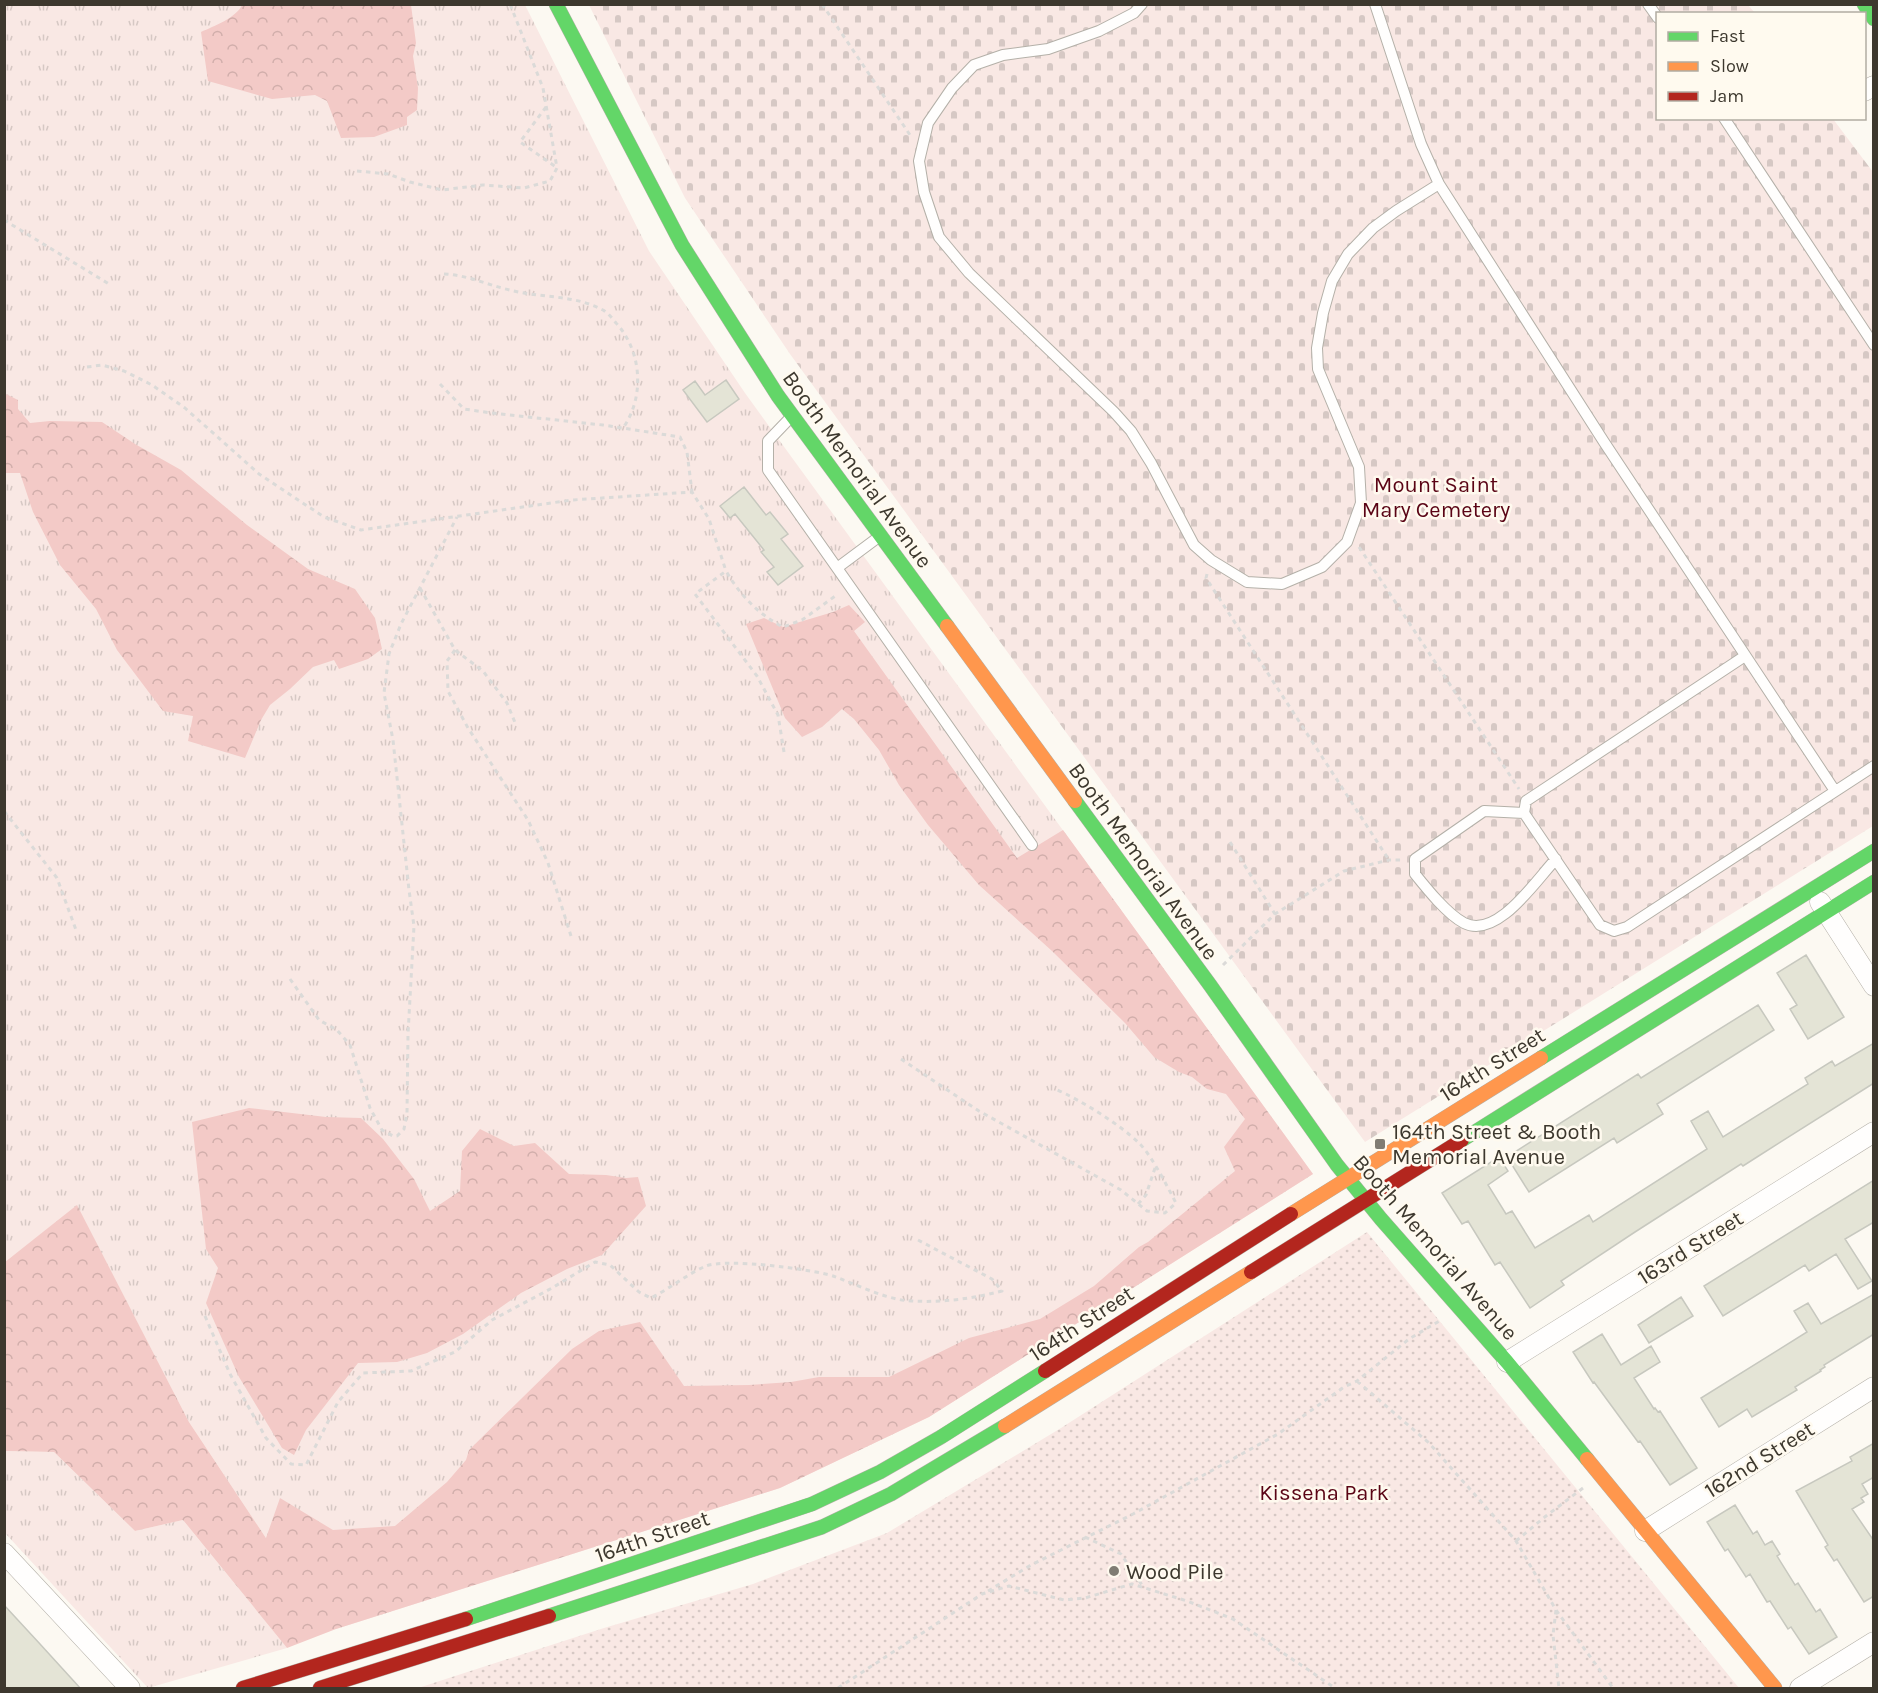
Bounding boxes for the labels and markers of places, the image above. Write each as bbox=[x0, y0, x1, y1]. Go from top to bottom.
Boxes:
place label: 164th Street & Booth Memorial Avenue bbox=[1392, 1119, 1601, 1170]
marker: 164th Street & Booth Memorial Avenue bbox=[1373, 1137, 1387, 1151]
place label: Wood Pile bbox=[1126, 1559, 1223, 1585]
marker: Wood Pile bbox=[1107, 1564, 1121, 1578]

